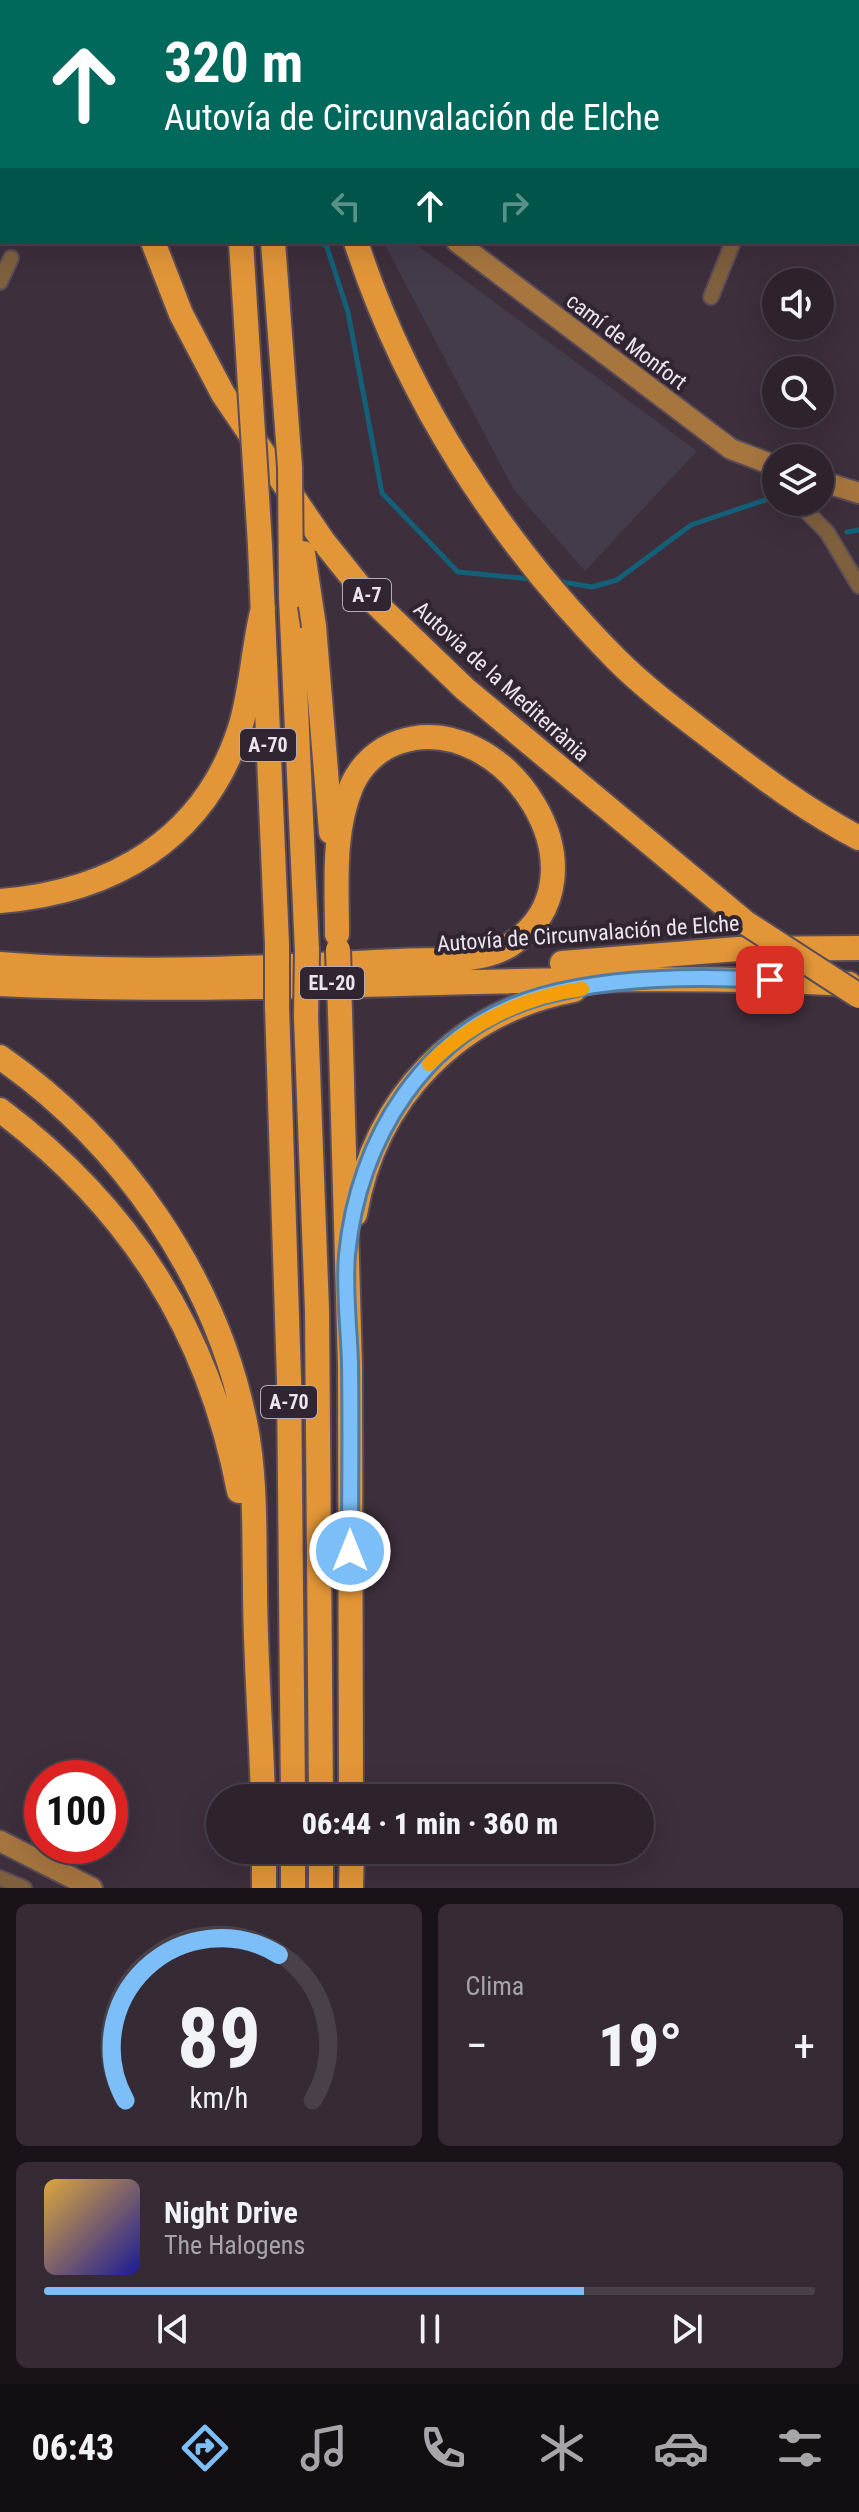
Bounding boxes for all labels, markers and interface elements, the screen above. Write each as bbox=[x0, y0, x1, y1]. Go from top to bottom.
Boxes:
text: 320 m bbox=[164, 30, 303, 96]
icon: ahead bbox=[32, 32, 136, 136]
text: Autovía de Circunvalación de Elche bbox=[164, 97, 660, 139]
icon: left bbox=[324, 184, 368, 228]
icon: ahead bbox=[408, 184, 452, 228]
icon: right bbox=[492, 184, 536, 228]
map controls bbox=[762, 268, 834, 516]
button: sound bbox=[762, 268, 834, 340]
street label: camí de Monfort bbox=[562, 288, 692, 395]
button: search bbox=[762, 356, 834, 428]
button: layers bbox=[762, 444, 834, 516]
road number: A-7 bbox=[343, 579, 391, 611]
street label: Autovia de la Mediterrània bbox=[409, 596, 594, 767]
road number: A-70 bbox=[240, 729, 296, 761]
street label: Autovía de Circunvalación de Elche bbox=[436, 910, 740, 957]
pin bbox=[736, 946, 804, 1014]
icon: arrive bbox=[748, 958, 792, 1002]
road number: EL-20 bbox=[300, 967, 364, 999]
road number: A-70 bbox=[261, 1386, 317, 1418]
position arrow bbox=[308, 1509, 392, 1593]
speed limit sign: 100 bbox=[24, 1760, 128, 1864]
text: 06:44 · 1 min · 360 m bbox=[302, 1806, 558, 1841]
text: Clima bbox=[466, 1971, 524, 2001]
text: 89 bbox=[177, 1990, 261, 2087]
text: 19° bbox=[598, 2010, 683, 2081]
text: − bbox=[466, 2020, 488, 2072]
text: + bbox=[793, 2020, 815, 2072]
text: km/h bbox=[189, 2081, 248, 2115]
text: Night Drive bbox=[164, 2195, 298, 2230]
text: The Halogens bbox=[164, 2230, 305, 2260]
icon: previous bbox=[151, 2307, 195, 2351]
icon: pause bbox=[408, 2307, 452, 2351]
icon: next bbox=[665, 2307, 709, 2351]
icon: directions bbox=[177, 2420, 233, 2476]
icon: music bbox=[296, 2420, 352, 2476]
icon: phone bbox=[415, 2420, 471, 2476]
icon: climate bbox=[534, 2420, 590, 2476]
icon: car bbox=[653, 2420, 709, 2476]
icon: filters bbox=[772, 2420, 828, 2476]
text: 06:43 bbox=[31, 2427, 114, 2469]

